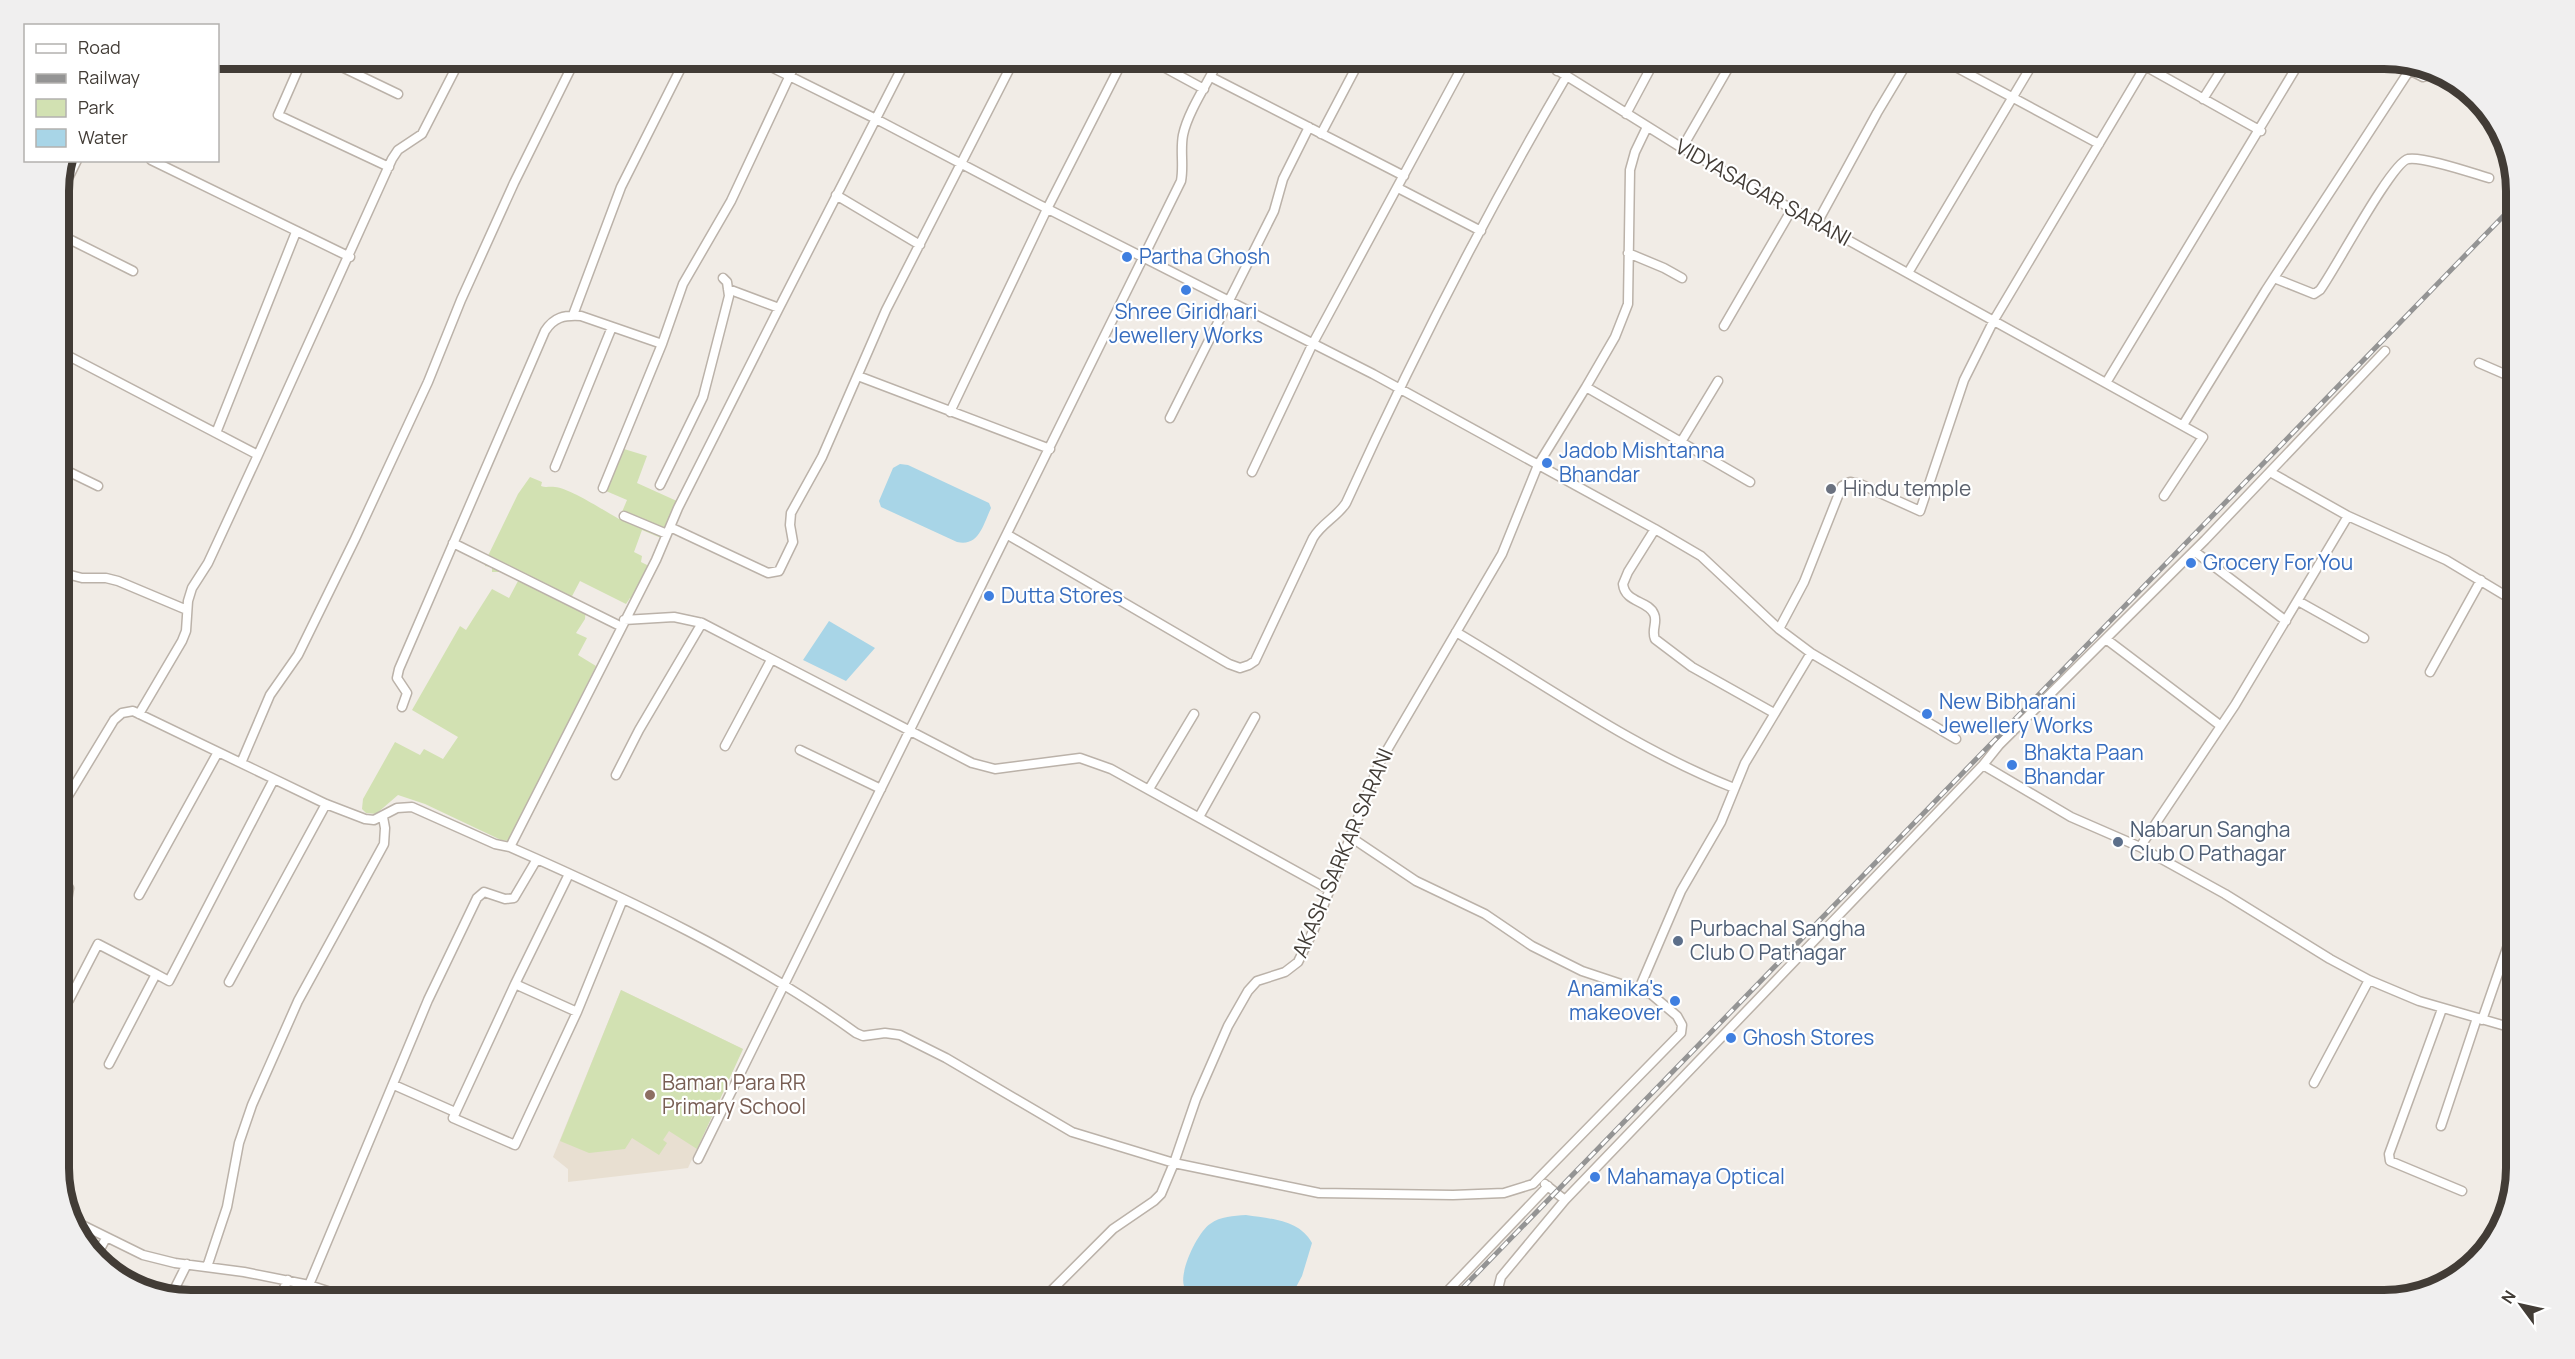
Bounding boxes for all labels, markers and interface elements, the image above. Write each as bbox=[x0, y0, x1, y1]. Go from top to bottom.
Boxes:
legend bbox=[24, 24, 219, 162]
text: Road bbox=[78, 35, 121, 59]
text: Railway bbox=[78, 65, 140, 89]
text: Park bbox=[78, 95, 115, 119]
text: Water bbox=[78, 125, 128, 149]
street label: VIDYASAGAR SARANI bbox=[1670, 132, 1856, 252]
place label: Partha Ghosh bbox=[1139, 242, 1270, 270]
marker: Partha Ghosh bbox=[1120, 250, 1134, 264]
marker: Shree Giridhari Jewellery Works bbox=[1179, 283, 1193, 297]
place label: Shree Giridhari Jewellery Works bbox=[1109, 297, 1263, 349]
place label: Jadob Mishtanna Bhandar bbox=[1559, 436, 1725, 488]
marker: Jadob Mishtanna Bhandar bbox=[1540, 456, 1554, 470]
place label: Hindu temple bbox=[1843, 474, 1971, 502]
marker: Hindu temple bbox=[1824, 482, 1838, 496]
place label: Grocery For You bbox=[2203, 548, 2353, 576]
marker: Grocery For You bbox=[2184, 556, 2198, 570]
place label: Dutta Stores bbox=[1001, 581, 1123, 609]
marker: Dutta Stores bbox=[982, 589, 996, 603]
place label: New Bibharani Jewellery Works bbox=[1939, 687, 2093, 739]
marker: New Bibharani Jewellery Works bbox=[1920, 707, 1934, 721]
place label: Bhakta Paan Bhandar bbox=[2024, 738, 2144, 790]
street label: AKASH SARKAR SARANI bbox=[1285, 744, 1399, 962]
marker: Bhakta Paan Bhandar bbox=[2005, 758, 2019, 772]
place label: Nabarun Sangha Club O Pathagar bbox=[2130, 815, 2291, 867]
marker: Nabarun Sangha Club O Pathagar bbox=[2111, 835, 2125, 849]
place label: Purbachal Sangha Club O Pathagar bbox=[1690, 914, 1865, 966]
marker: Purbachal Sangha Club O Pathagar bbox=[1671, 934, 1685, 948]
place label: Anamika's makeover bbox=[1567, 974, 1663, 1026]
marker: Anamika's makeover bbox=[1668, 994, 1682, 1008]
place label: Ghosh Stores bbox=[1743, 1023, 1874, 1051]
marker: Ghosh Stores bbox=[1724, 1031, 1738, 1045]
place label: Baman Para RR Primary School bbox=[662, 1068, 806, 1120]
marker: Baman Para RR Primary School bbox=[643, 1088, 657, 1102]
place label: Mahamaya Optical bbox=[1607, 1162, 1785, 1190]
marker: Mahamaya Optical bbox=[1588, 1170, 1602, 1184]
north arrow bbox=[2491, 1275, 2551, 1335]
text: N bbox=[2496, 1286, 2521, 1308]

